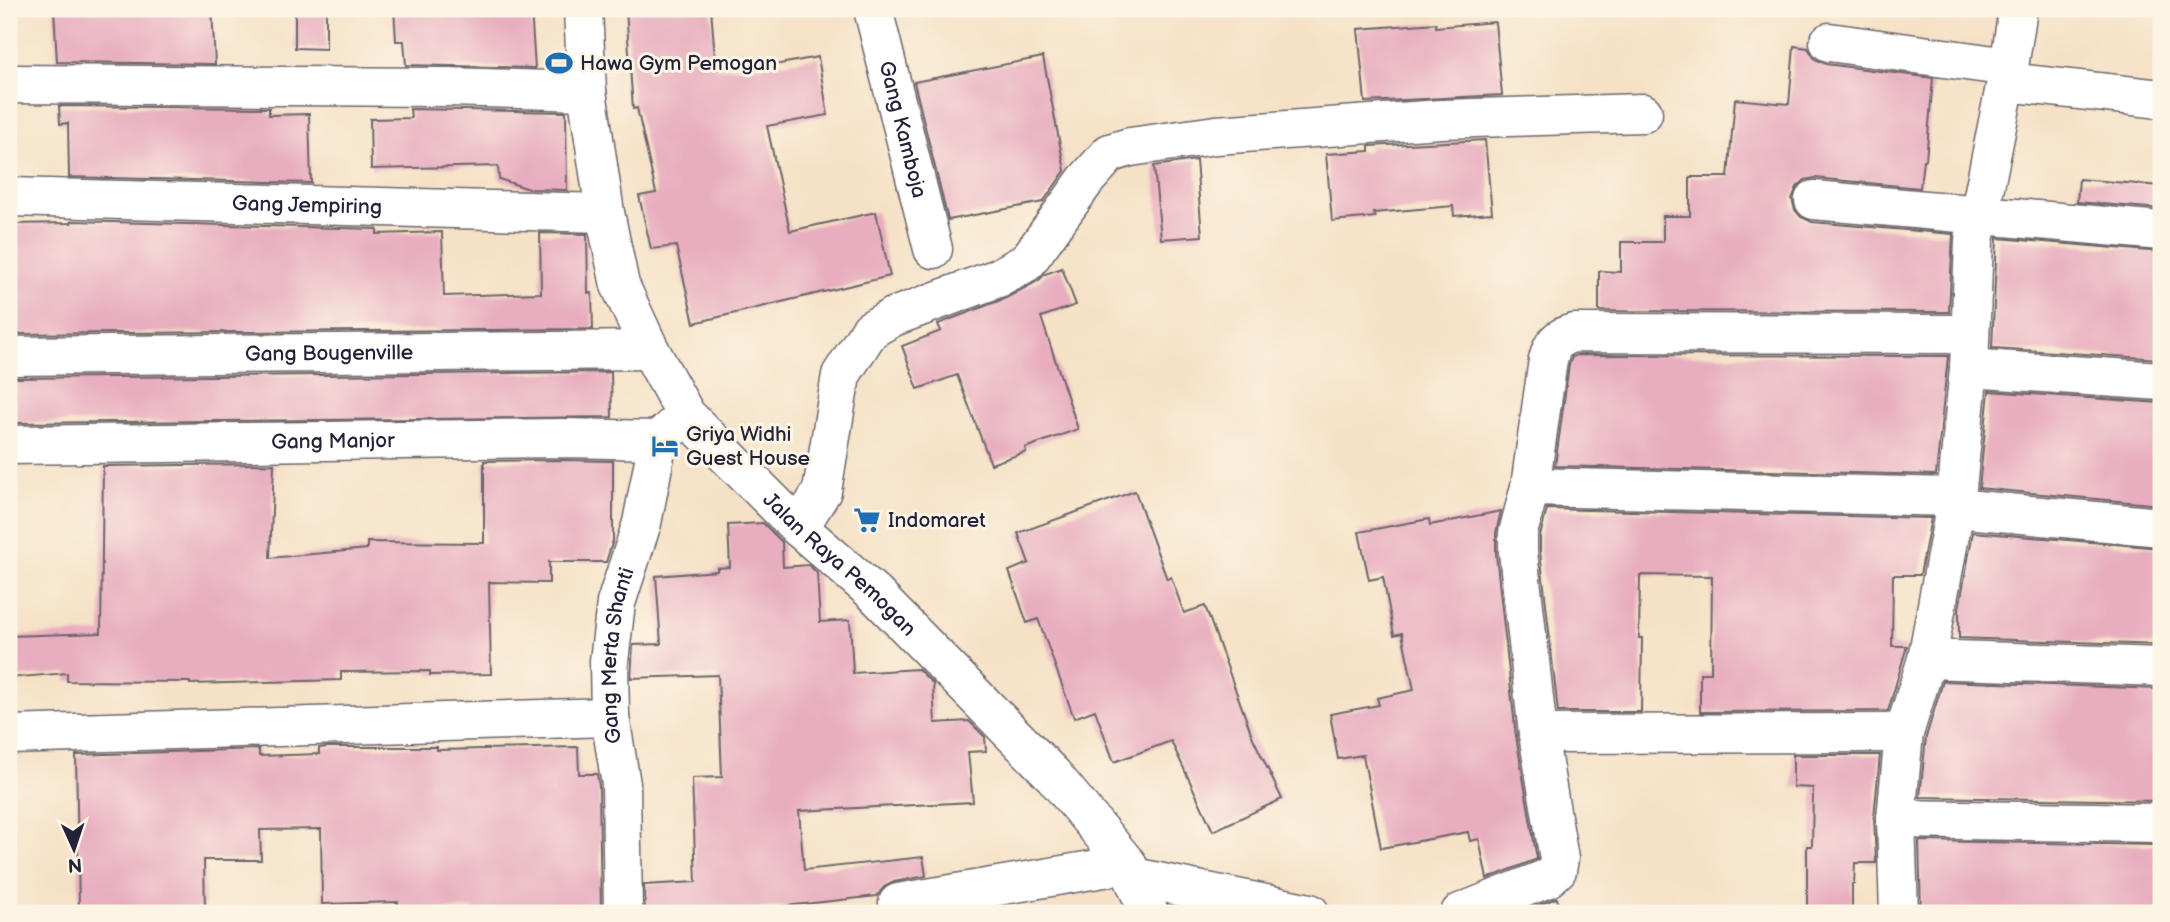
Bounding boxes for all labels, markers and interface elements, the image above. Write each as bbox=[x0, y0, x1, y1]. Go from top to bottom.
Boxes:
sports icon: Hawa Gym Pemogan bbox=[544, 48, 574, 78]
place label: Hawa Gym Pemogan bbox=[580, 51, 777, 76]
street label: Gang Kamboja bbox=[874, 58, 932, 200]
street label: Gang Jempiring bbox=[231, 190, 382, 220]
street label: Gang Bougenville bbox=[245, 340, 413, 366]
place label: Griya Widhi Guest House bbox=[686, 422, 810, 471]
street label: Gang Manjor bbox=[271, 428, 395, 454]
hotel icon: Griya Widhi Guest House bbox=[650, 431, 680, 461]
street label: Jalan Raya Pemogan bbox=[758, 487, 921, 641]
supermarket icon: Indomaret bbox=[852, 505, 882, 535]
place label: Indomaret bbox=[888, 508, 986, 533]
street label: Gang Merta Shanti bbox=[596, 564, 639, 746]
north arrow bbox=[38, 814, 108, 884]
text: N bbox=[67, 853, 83, 876]

